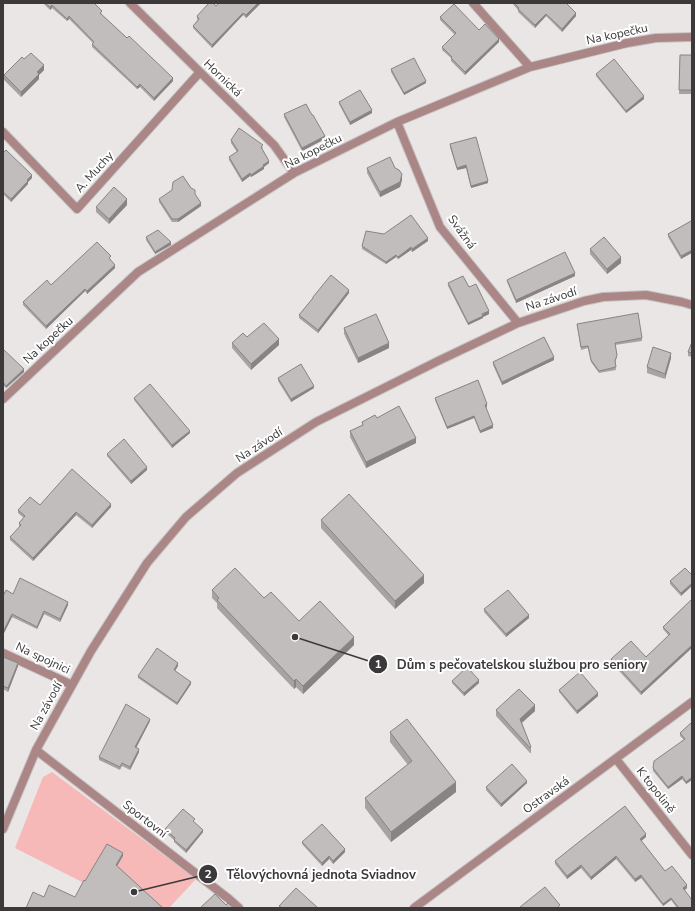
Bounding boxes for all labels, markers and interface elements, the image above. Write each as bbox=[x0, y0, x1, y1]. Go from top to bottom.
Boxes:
street label: Na kopečku bbox=[585, 20, 649, 48]
street label: Hornická bbox=[200, 56, 246, 100]
street label: Na kopečku bbox=[282, 130, 344, 172]
street label: A. Muchy bbox=[71, 147, 117, 196]
street label: Svážná bbox=[444, 212, 480, 252]
street label: Na závodí bbox=[523, 283, 580, 315]
street label: Na kopečku bbox=[20, 313, 76, 367]
street label: Na závodí bbox=[233, 423, 286, 466]
street label: Na spojnici bbox=[13, 638, 73, 678]
callout: Dům s pečovatelskou službou pro seniory bbox=[368, 651, 655, 676]
text: 1 bbox=[374, 656, 382, 672]
text: Dům s pečovatelskou službou pro seniory bbox=[397, 656, 647, 674]
street label: Na závodí bbox=[26, 678, 66, 733]
street label: K topolině bbox=[633, 764, 679, 816]
street label: Ostravská bbox=[520, 773, 572, 817]
street label: Sportovní bbox=[120, 797, 171, 842]
callout: Tělovýchovná jednota Sviadnov bbox=[198, 862, 423, 887]
text: 2 bbox=[204, 866, 212, 882]
text: Tělovýchovná jednota Sviadnov bbox=[226, 866, 416, 884]

